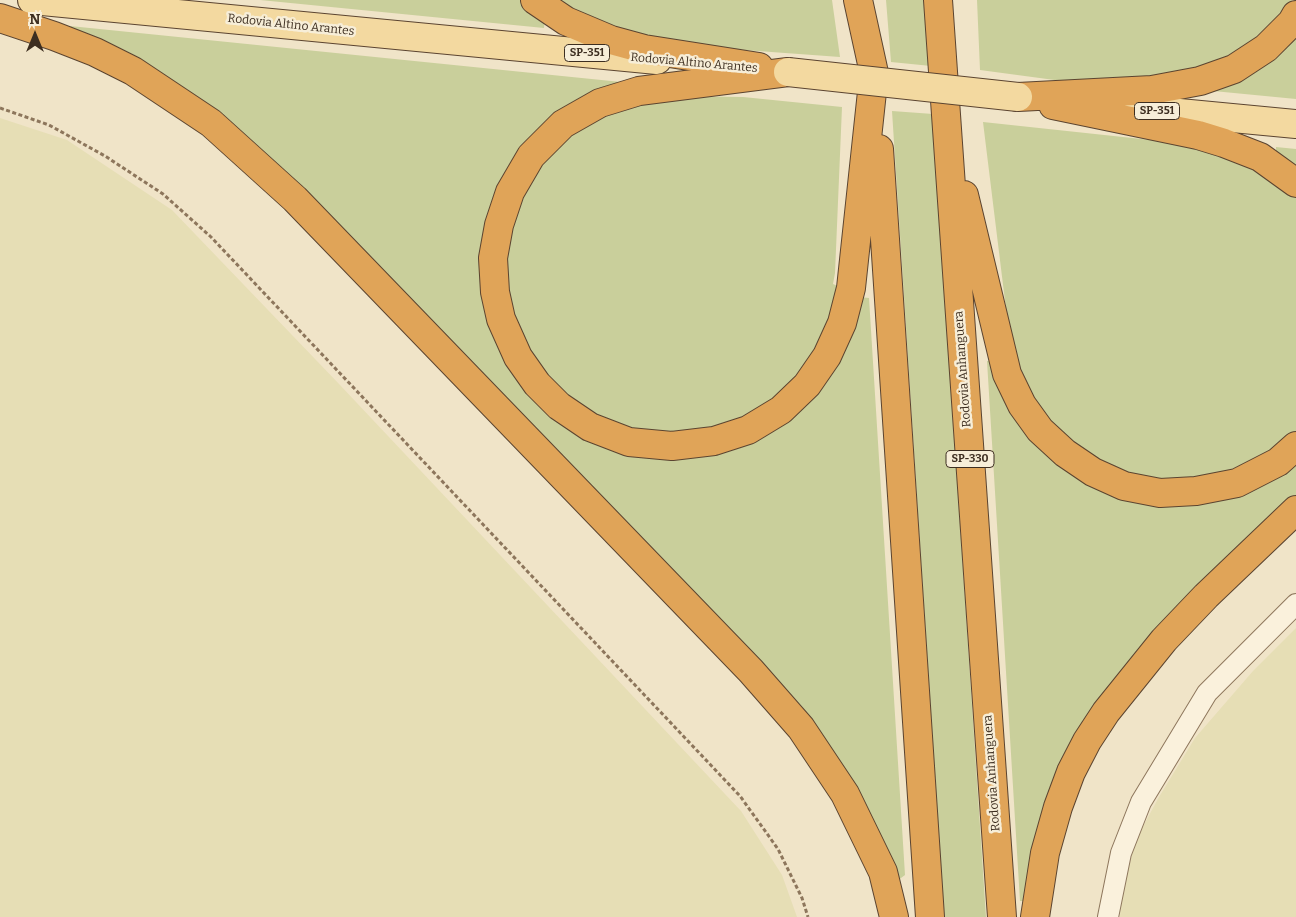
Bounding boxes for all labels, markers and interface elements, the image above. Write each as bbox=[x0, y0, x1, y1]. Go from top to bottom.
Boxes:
north arrow bbox=[10, 10, 60, 60]
text: N bbox=[30, 11, 40, 28]
street label: Rodovia Altino Arantes bbox=[227, 11, 355, 39]
road number: SP-351 bbox=[564, 44, 610, 62]
street label: Rodovia Altino Arantes bbox=[630, 50, 758, 76]
road number: SP-351 bbox=[1134, 102, 1180, 120]
street label: Rodovia Anhanguera bbox=[952, 310, 974, 428]
road number: SP-330 bbox=[946, 450, 994, 468]
street label: Rodovia Anhanguera bbox=[981, 714, 1003, 832]

